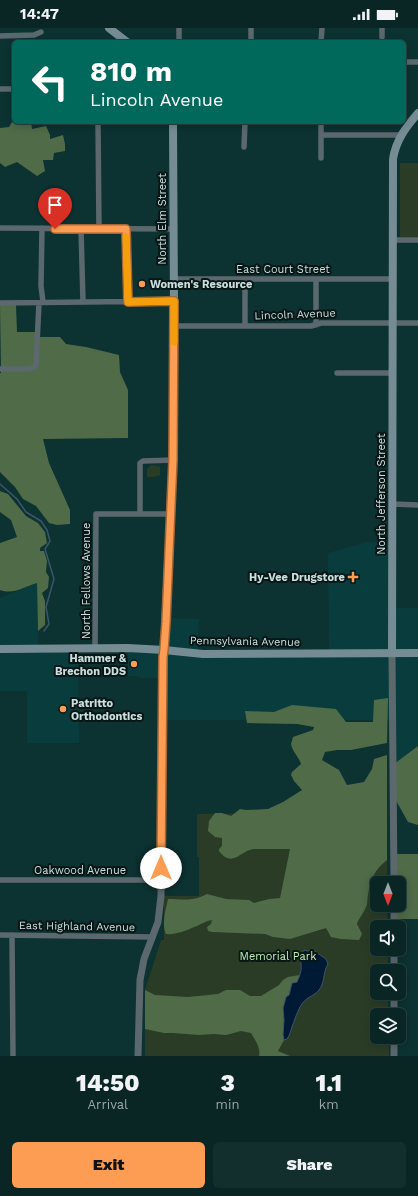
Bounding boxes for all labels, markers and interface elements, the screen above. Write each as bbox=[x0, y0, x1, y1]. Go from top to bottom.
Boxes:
text: 14:47 bbox=[20, 5, 59, 23]
text: 810 m bbox=[90, 55, 172, 88]
icon: left bbox=[24, 56, 76, 108]
text: Lincoln Avenue bbox=[90, 89, 223, 110]
street label: North Elm Street bbox=[156, 173, 169, 265]
pin bbox=[38, 188, 72, 229]
icon: arrive bbox=[44, 194, 66, 216]
street label: East Court Street bbox=[236, 263, 330, 276]
place label: Women's Resource bbox=[150, 278, 252, 291]
marker: Women's Resource bbox=[137, 279, 147, 289]
street label: Lincoln Avenue bbox=[254, 307, 336, 322]
street label: North Jefferson Street bbox=[375, 433, 388, 555]
street label: North Fellows Avenue bbox=[80, 523, 93, 639]
place label: Hy-Vee Drugstore bbox=[249, 571, 345, 584]
marker: Hy-Vee Drugstore bbox=[348, 572, 358, 582]
street label: Pennsylvania Avenue bbox=[190, 634, 300, 649]
place label: Hammer & Brechon DDS bbox=[55, 652, 127, 678]
marker: Hammer & Brechon DDS bbox=[129, 659, 139, 669]
place label: Patritto Orthodontics bbox=[71, 697, 143, 723]
marker: Patritto Orthodontics bbox=[58, 704, 68, 714]
position arrow bbox=[140, 847, 182, 889]
street label: Oakwood Avenue bbox=[34, 864, 126, 877]
north arrow bbox=[370, 876, 406, 912]
map controls bbox=[370, 876, 406, 1044]
street label: East Highland Avenue bbox=[19, 919, 135, 934]
button: sound bbox=[370, 920, 406, 956]
park label: Memorial Park bbox=[240, 950, 316, 963]
button: search bbox=[370, 964, 406, 1000]
button: layers bbox=[370, 1008, 406, 1044]
text: 14:50 bbox=[76, 1069, 140, 1097]
text: 3 bbox=[220, 1069, 235, 1097]
text: 1.1 bbox=[316, 1069, 342, 1097]
text: Arrival bbox=[88, 1097, 128, 1112]
text: min bbox=[216, 1097, 240, 1112]
text: km bbox=[319, 1097, 339, 1112]
button: Exit bbox=[12, 1142, 205, 1188]
button: Share bbox=[213, 1142, 406, 1188]

